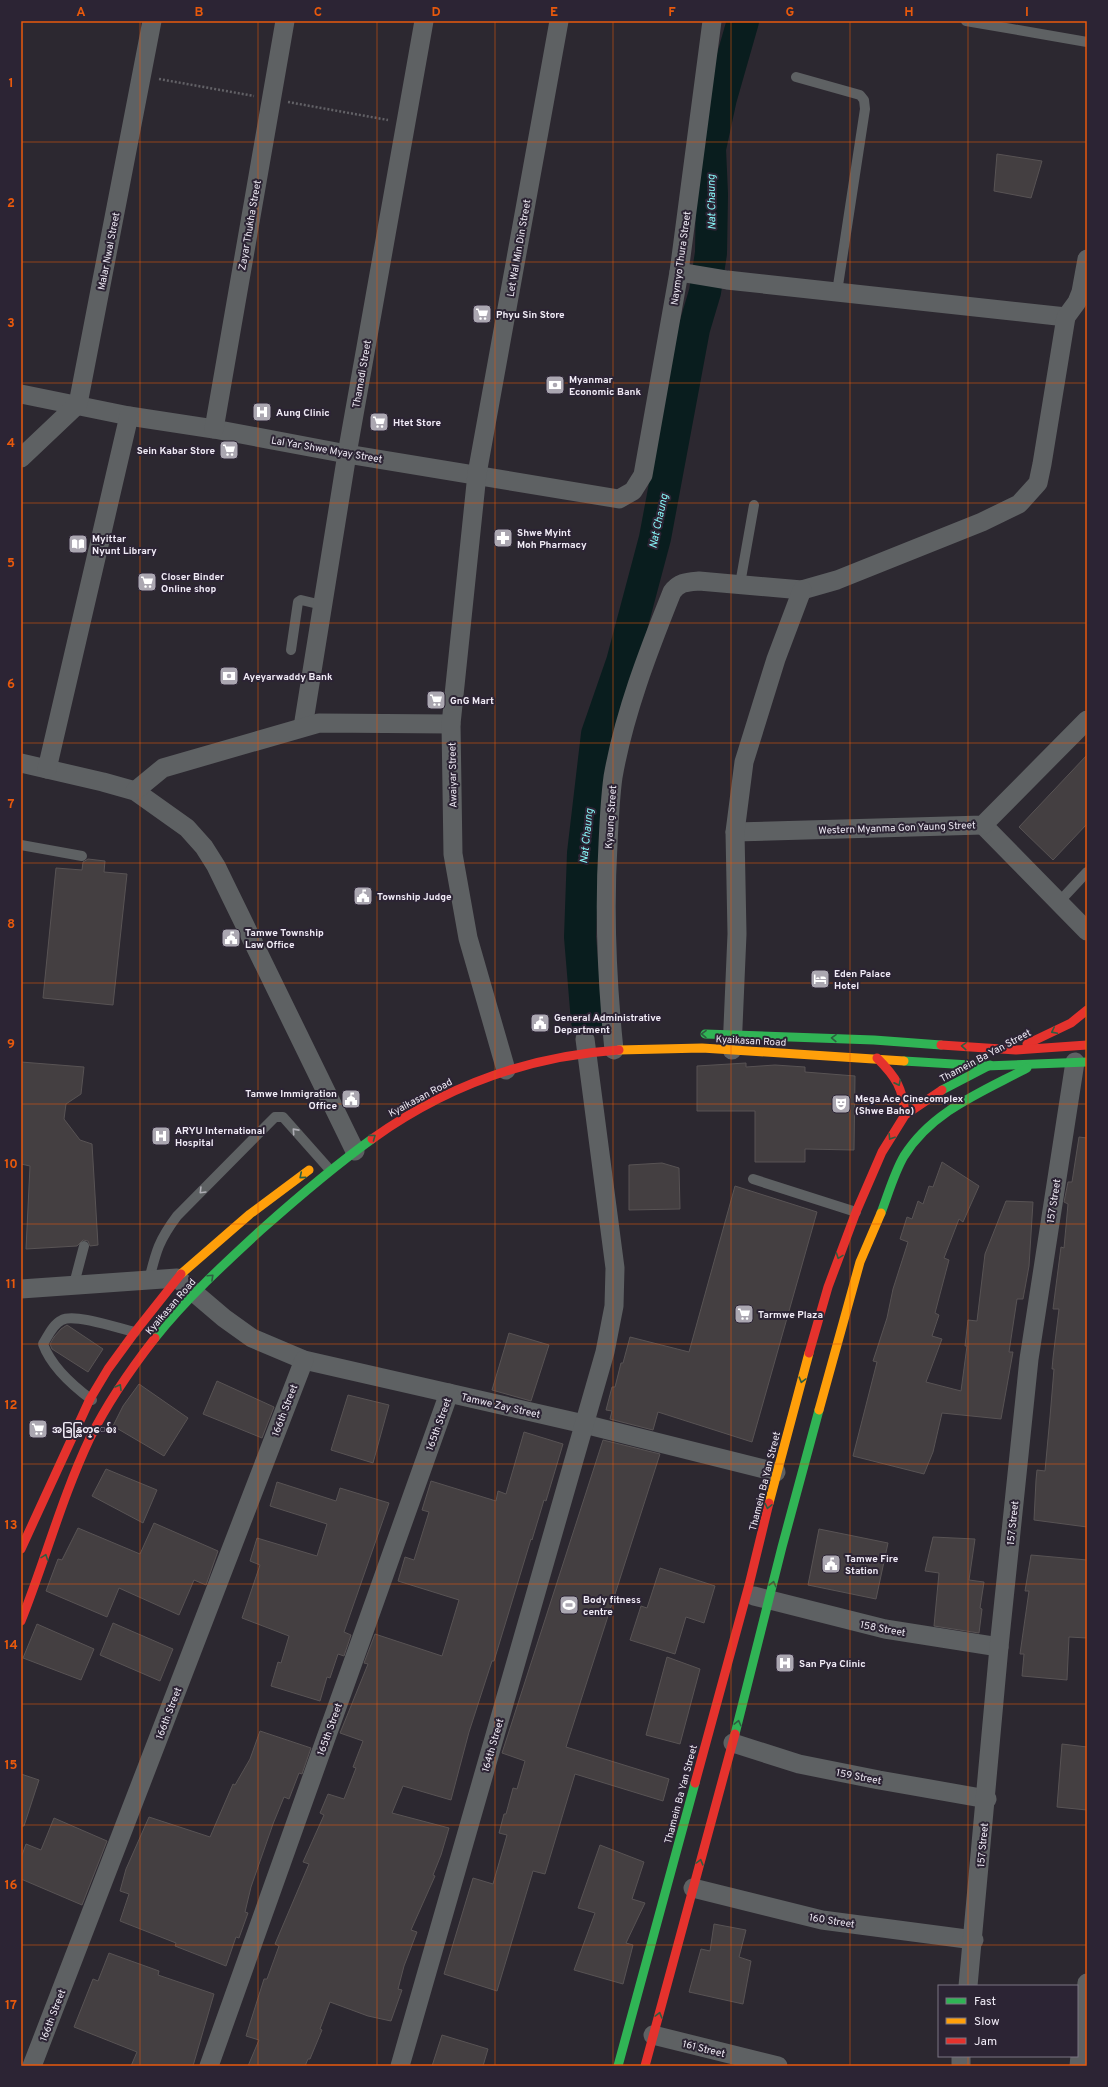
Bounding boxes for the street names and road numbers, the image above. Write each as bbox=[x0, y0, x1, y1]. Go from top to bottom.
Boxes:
street label: Zayar Thukha Street bbox=[236, 179, 265, 271]
street label: Let Wal Min Din Street bbox=[505, 198, 534, 298]
street label: Naymyo Thura Street bbox=[668, 210, 695, 306]
street label: Malar Nwal Street bbox=[96, 211, 123, 291]
street label: Thamadi Street bbox=[350, 339, 375, 409]
street label: Lal Yar Shwe Myay Street bbox=[270, 434, 384, 467]
street label: Awaiyar Street bbox=[446, 742, 461, 808]
street label: Kyaung Street bbox=[603, 785, 620, 849]
street label: Western Myanma Gon Yaung Street bbox=[818, 819, 976, 838]
street label: Thamein Ba Yan Street bbox=[938, 1027, 1034, 1086]
street label: Kyaikasan Road bbox=[715, 1033, 786, 1050]
street label: Kyaikasan Road bbox=[387, 1076, 455, 1121]
street label: 157 Street bbox=[1045, 1178, 1064, 1224]
street label: Kyaikasan Road bbox=[143, 1276, 199, 1338]
street label: 166th Street bbox=[270, 1382, 301, 1438]
street label: Tamwe Zay Street bbox=[460, 1391, 542, 1422]
street label: 165th Street bbox=[424, 1396, 455, 1453]
street label: Thamein Ba Yan Street bbox=[747, 1430, 784, 1532]
street label: 157 Street bbox=[1005, 1500, 1022, 1546]
street label: 158 Street bbox=[859, 1619, 907, 1640]
street label: 166th Street bbox=[154, 1685, 185, 1741]
street label: 165th Street bbox=[315, 1701, 346, 1758]
street label: 164th Street bbox=[480, 1717, 507, 1774]
street label: Thamein Ba Yan Street bbox=[662, 1743, 701, 1845]
street label: 159 Street bbox=[835, 1767, 883, 1788]
street label: 157 Street bbox=[975, 1822, 992, 1868]
street label: 160 Street bbox=[808, 1911, 856, 1932]
street label: 166th Street bbox=[38, 1987, 69, 2043]
street label: 161 Street bbox=[681, 2038, 726, 2061]

